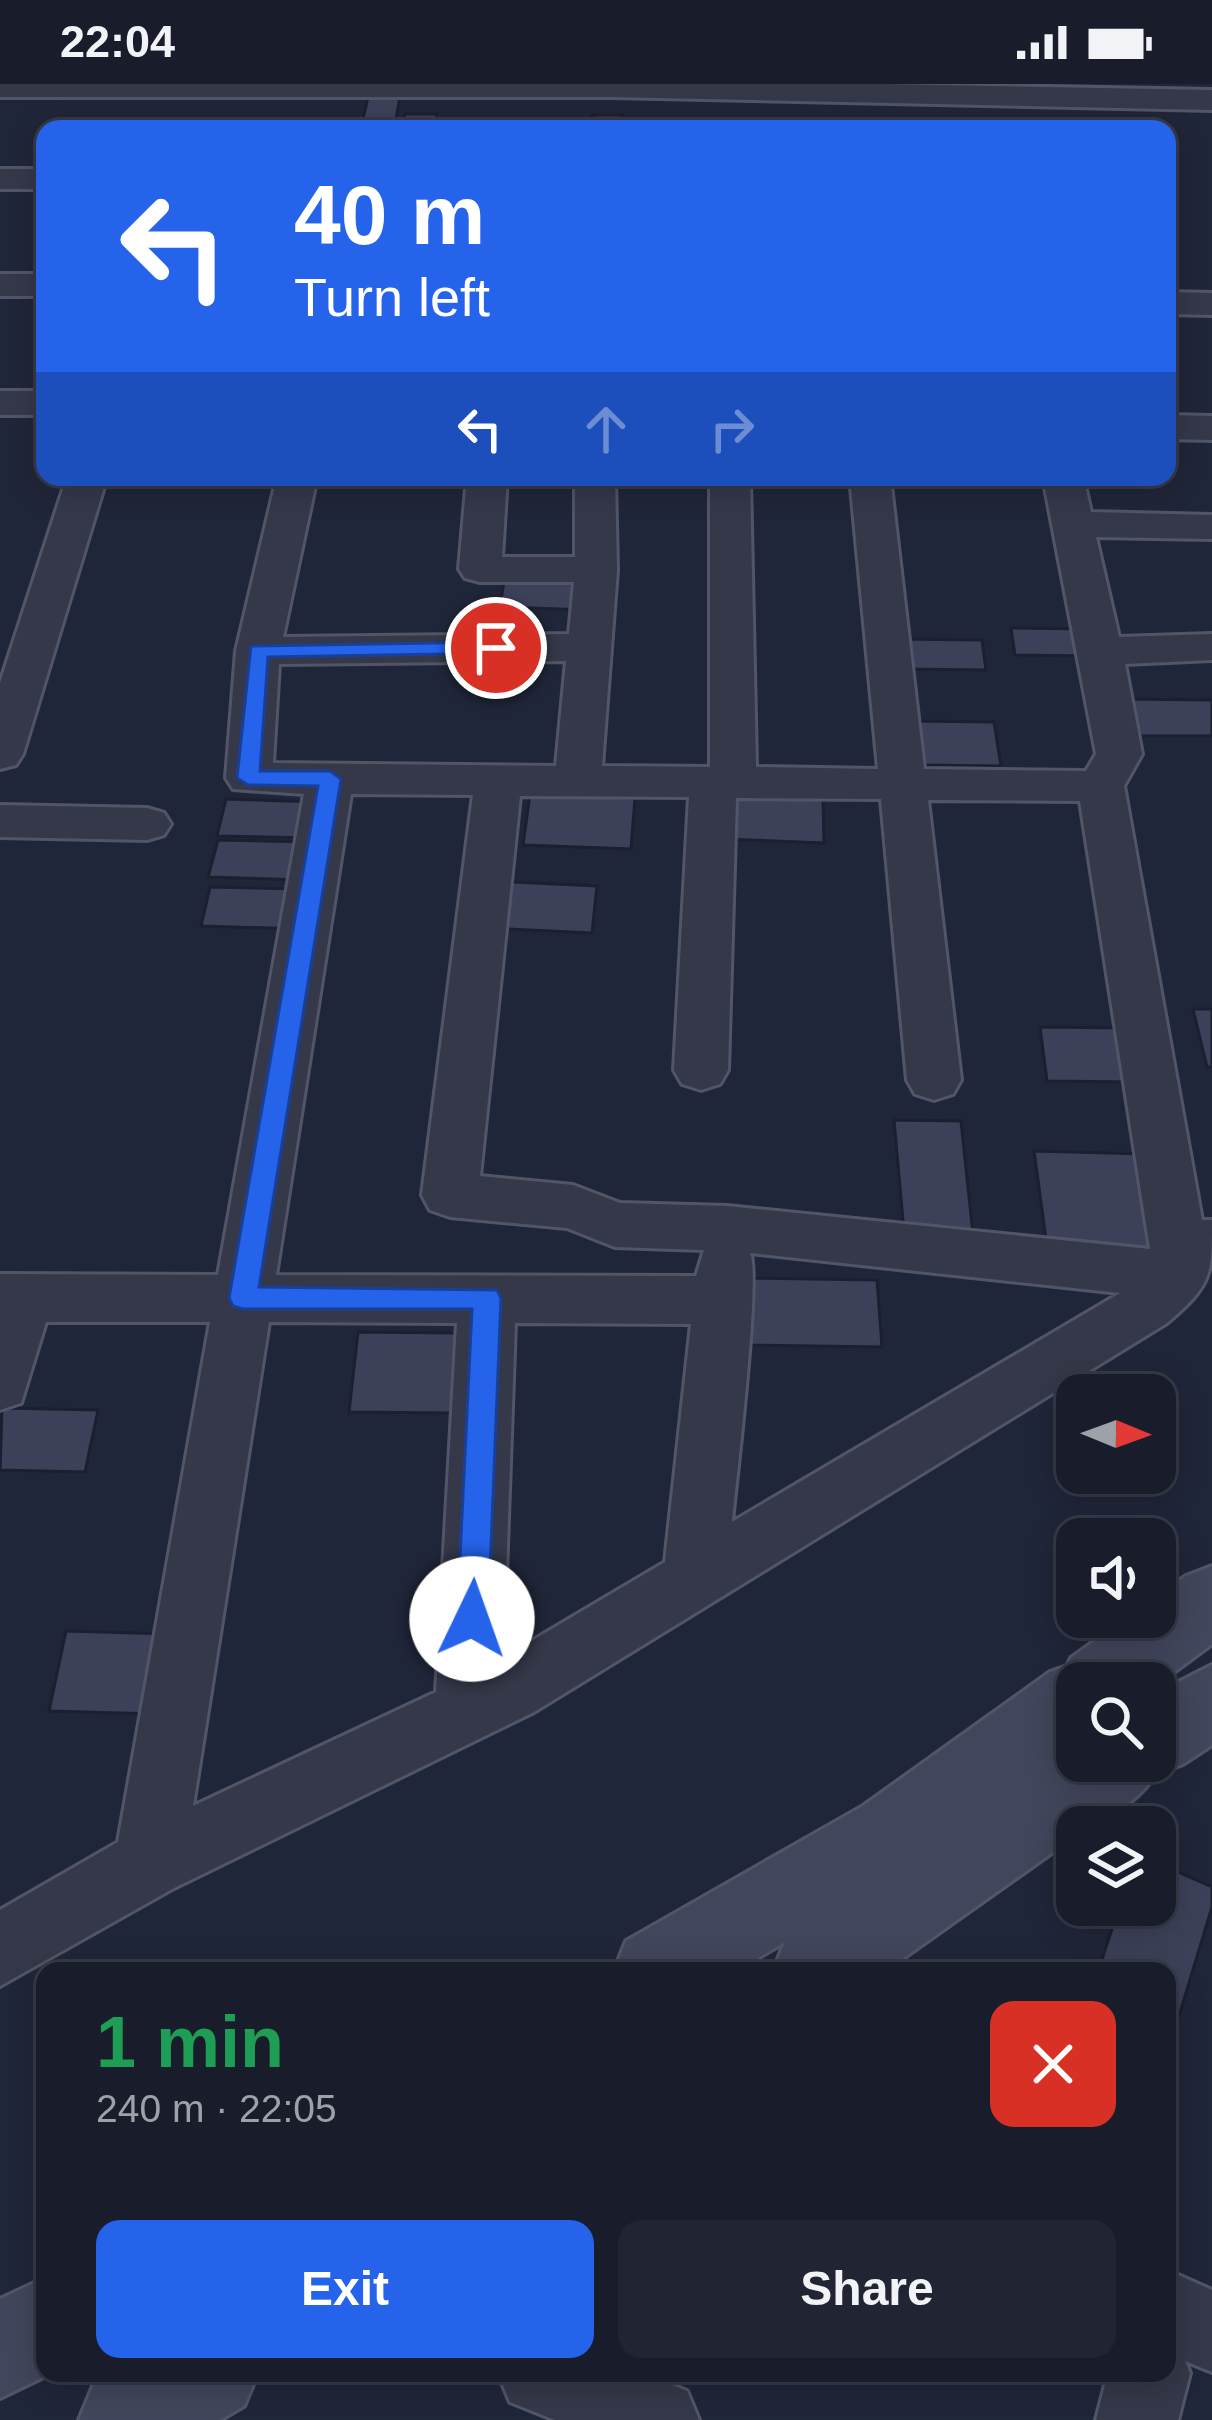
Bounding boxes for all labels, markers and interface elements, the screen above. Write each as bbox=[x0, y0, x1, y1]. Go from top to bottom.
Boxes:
text: 22:04 bbox=[60, 16, 175, 67]
icon: left bbox=[96, 168, 252, 324]
text: 40 m bbox=[294, 168, 485, 262]
text: Turn left bbox=[294, 267, 490, 327]
icon: left bbox=[447, 396, 513, 462]
icon: ahead bbox=[573, 396, 639, 462]
icon: right bbox=[699, 396, 765, 462]
pin bbox=[445, 597, 547, 699]
icon: arrive bbox=[463, 615, 529, 681]
north arrow bbox=[1056, 1374, 1176, 1494]
map controls bbox=[1056, 1374, 1176, 1926]
button: sound bbox=[1056, 1518, 1176, 1638]
position arrow bbox=[409, 1556, 535, 1682]
button: search bbox=[1056, 1662, 1176, 1782]
button: layers bbox=[1056, 1806, 1176, 1926]
button: close bbox=[990, 2001, 1116, 2127]
text: 1 min bbox=[96, 2002, 284, 2082]
text: 240 m · 22:05 bbox=[96, 2087, 337, 2130]
button: Exit bbox=[96, 2220, 594, 2358]
button: Share bbox=[618, 2220, 1116, 2358]

